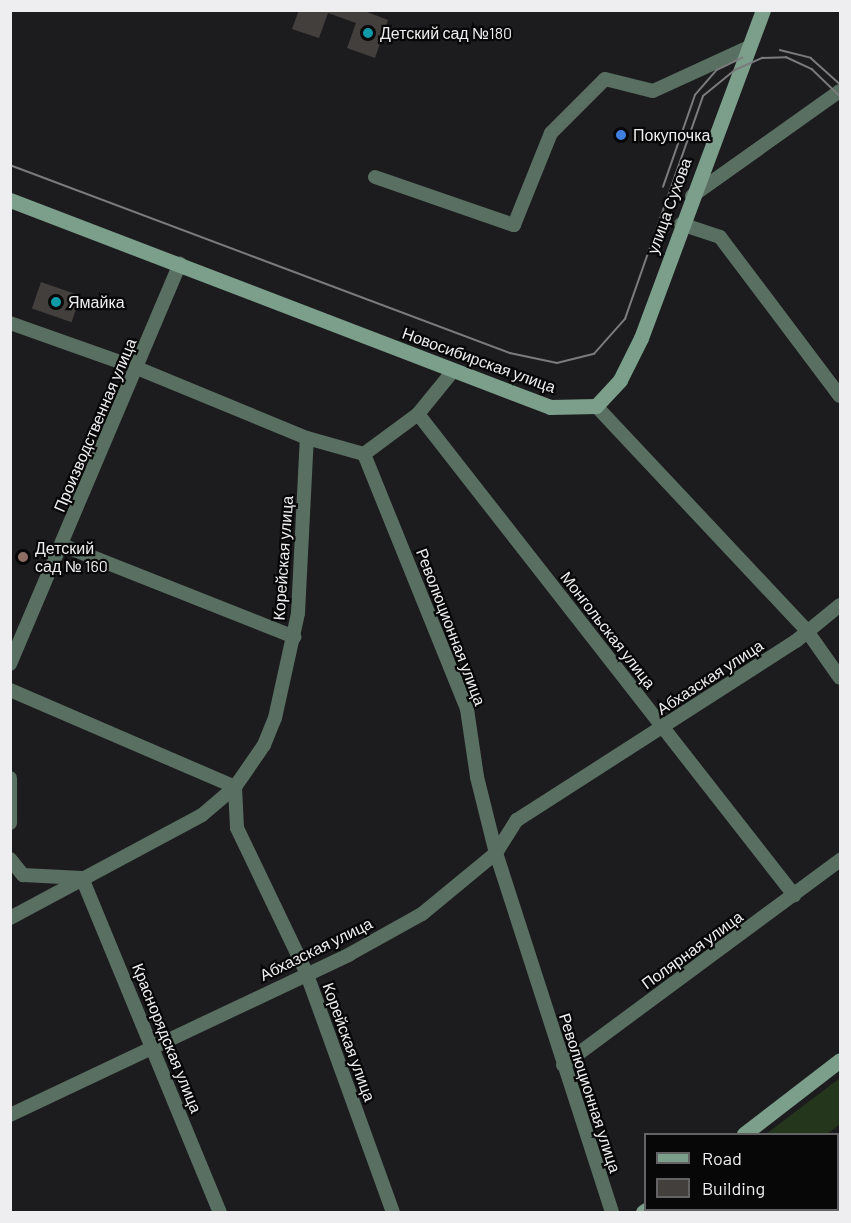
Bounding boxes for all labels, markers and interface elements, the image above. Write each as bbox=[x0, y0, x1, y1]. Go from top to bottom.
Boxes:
place label: Детский сад №180 bbox=[380, 23, 512, 43]
marker: Детский сад №180 bbox=[361, 26, 375, 40]
place label: Покупочка bbox=[633, 125, 710, 145]
marker: Покупочка bbox=[614, 128, 628, 142]
street label: улица Сухова bbox=[643, 155, 695, 257]
place label: Ямайка bbox=[68, 292, 125, 312]
marker: Ямайка bbox=[49, 295, 63, 309]
street label: Новосибирская улица bbox=[400, 323, 558, 397]
street label: Производственная улица bbox=[50, 335, 140, 515]
street label: Корейская улица bbox=[269, 495, 297, 621]
place label: Детский сад № 160 bbox=[35, 538, 108, 576]
street label: Революционная улица bbox=[412, 546, 490, 708]
marker: Детский сад № 160 bbox=[16, 550, 30, 564]
street label: Монгольская улица bbox=[556, 568, 660, 692]
street label: Абхазская улица bbox=[653, 635, 767, 719]
street label: Полярная улица bbox=[638, 907, 746, 993]
street label: Абхазская улица bbox=[256, 913, 376, 985]
street label: Краснорядская улица bbox=[128, 960, 206, 1116]
street label: Корейская улица bbox=[319, 980, 379, 1104]
street label: Революционная улица bbox=[555, 1011, 625, 1175]
legend bbox=[644, 1133, 839, 1211]
text: Road bbox=[702, 1147, 742, 1169]
text: Building bbox=[702, 1177, 765, 1199]

